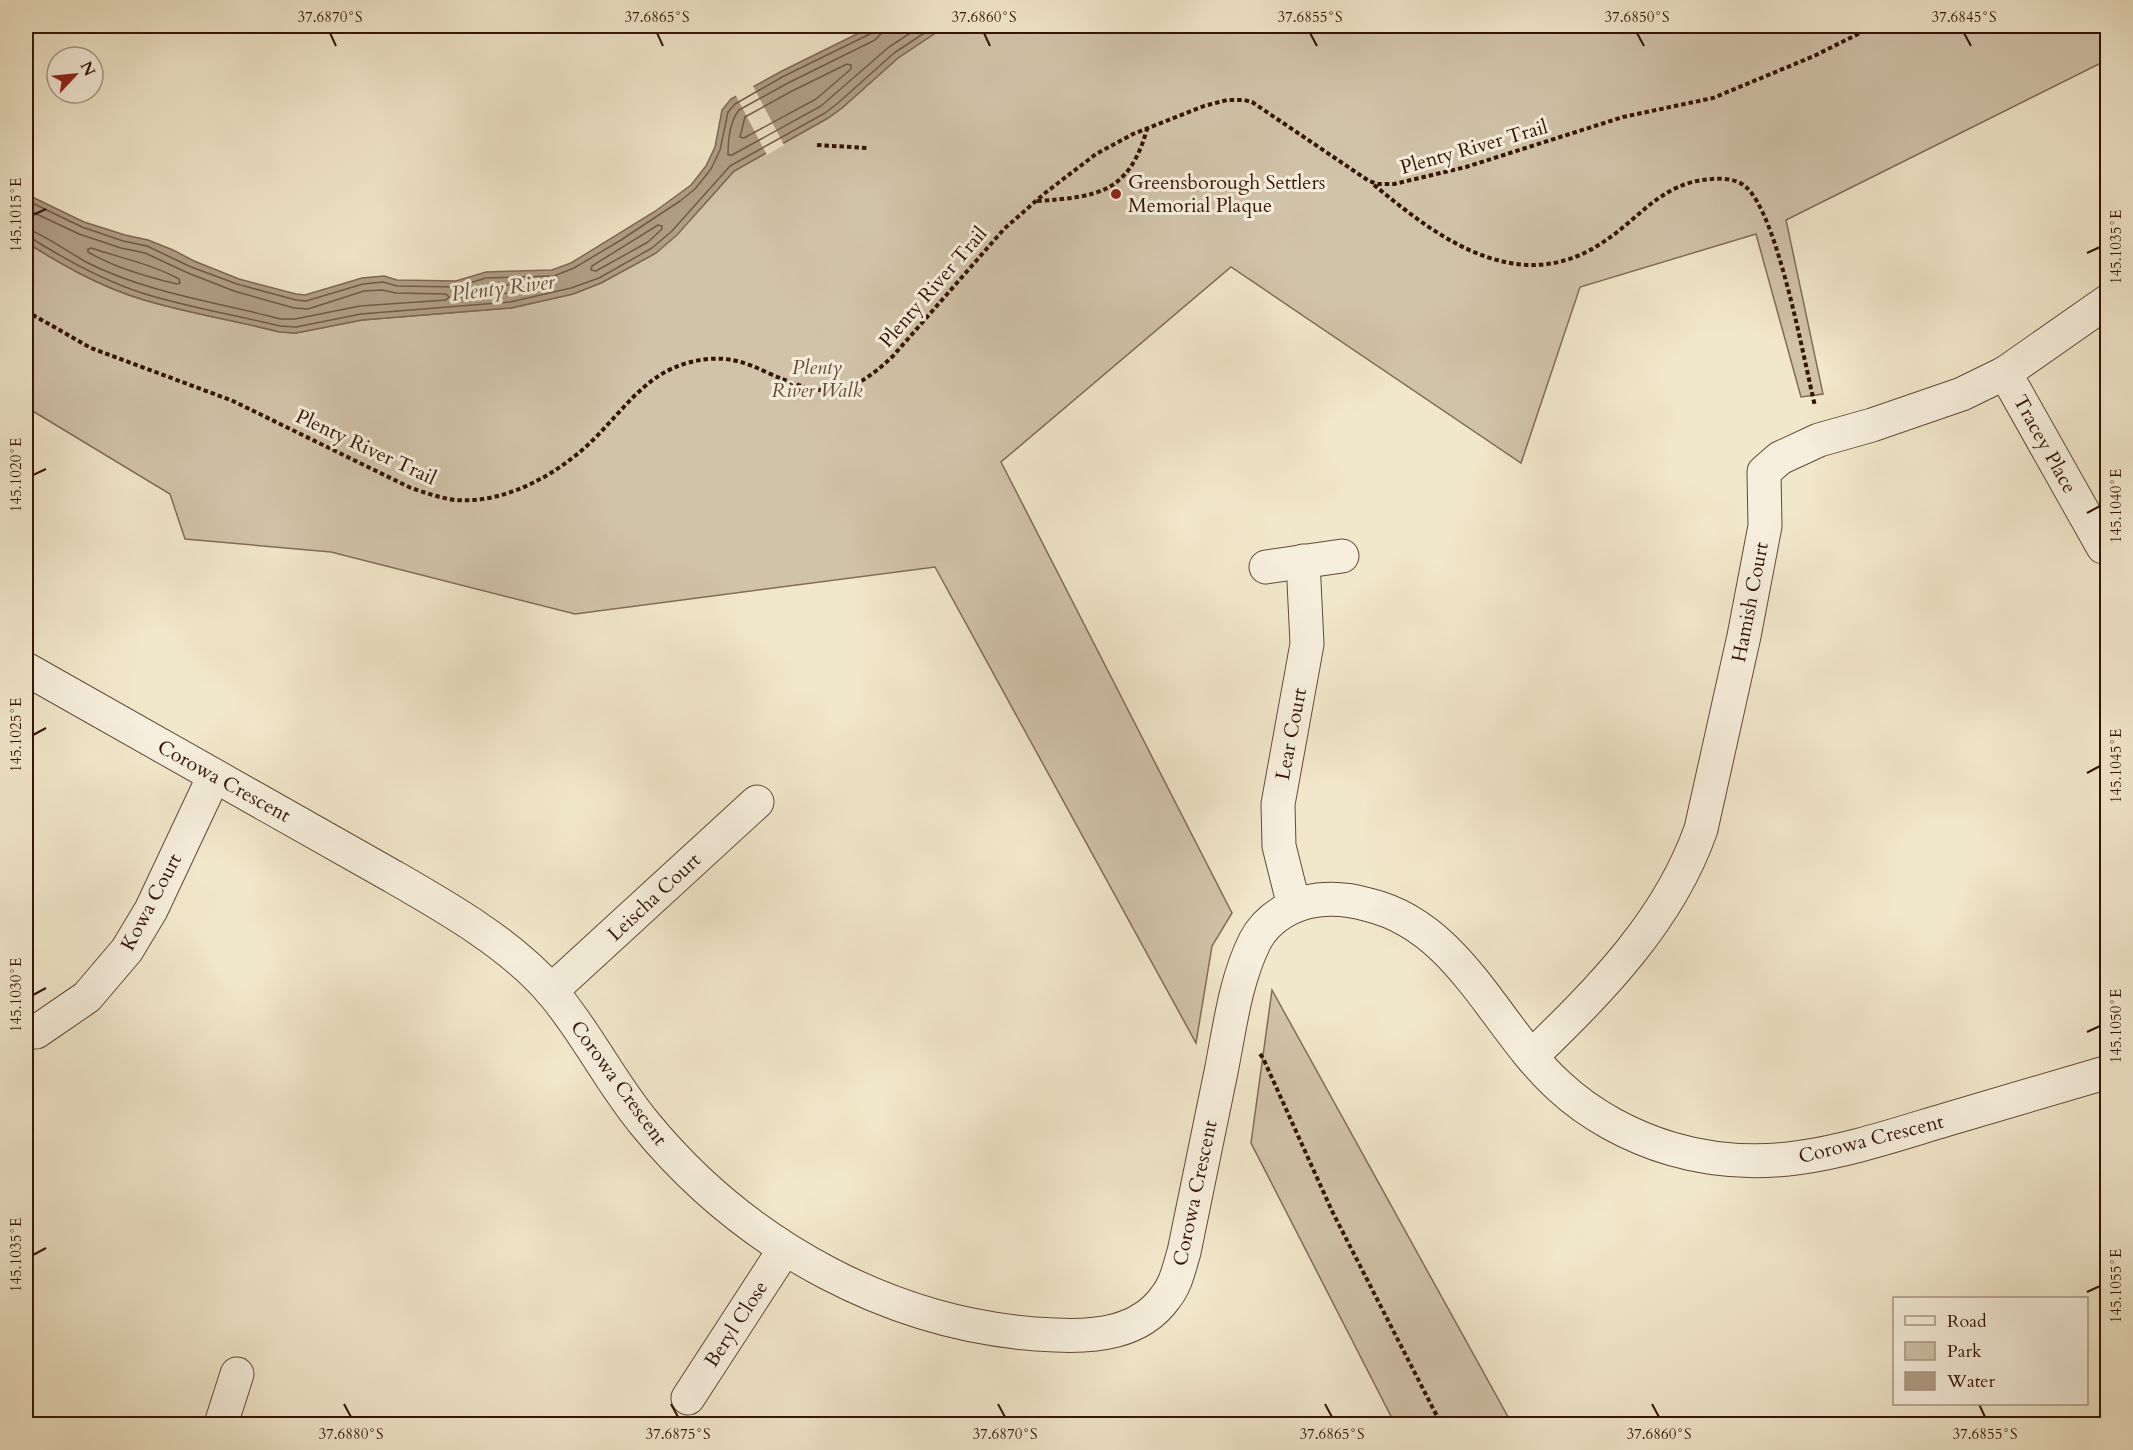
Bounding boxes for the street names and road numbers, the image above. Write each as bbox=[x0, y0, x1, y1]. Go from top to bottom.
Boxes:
street label: Plenty River Trail bbox=[1397, 113, 1551, 181]
street label: Plenty River Trail bbox=[873, 221, 993, 353]
street label: Tracey Place bbox=[2007, 390, 2083, 498]
street label: Plenty River Trail bbox=[291, 403, 441, 491]
street label: Hamish Court bbox=[1725, 539, 1775, 664]
street label: Lear Court bbox=[1269, 685, 1313, 782]
street label: Corowa Crescent bbox=[153, 733, 296, 829]
street label: Leischa Court bbox=[602, 846, 707, 947]
street label: Kowa Court bbox=[114, 848, 188, 955]
street label: Corowa Crescent bbox=[564, 1015, 674, 1152]
street label: Corowa Crescent bbox=[1796, 1108, 1947, 1170]
street label: Corowa Crescent bbox=[1166, 1117, 1224, 1268]
street label: Beryl Close bbox=[698, 1276, 774, 1372]

